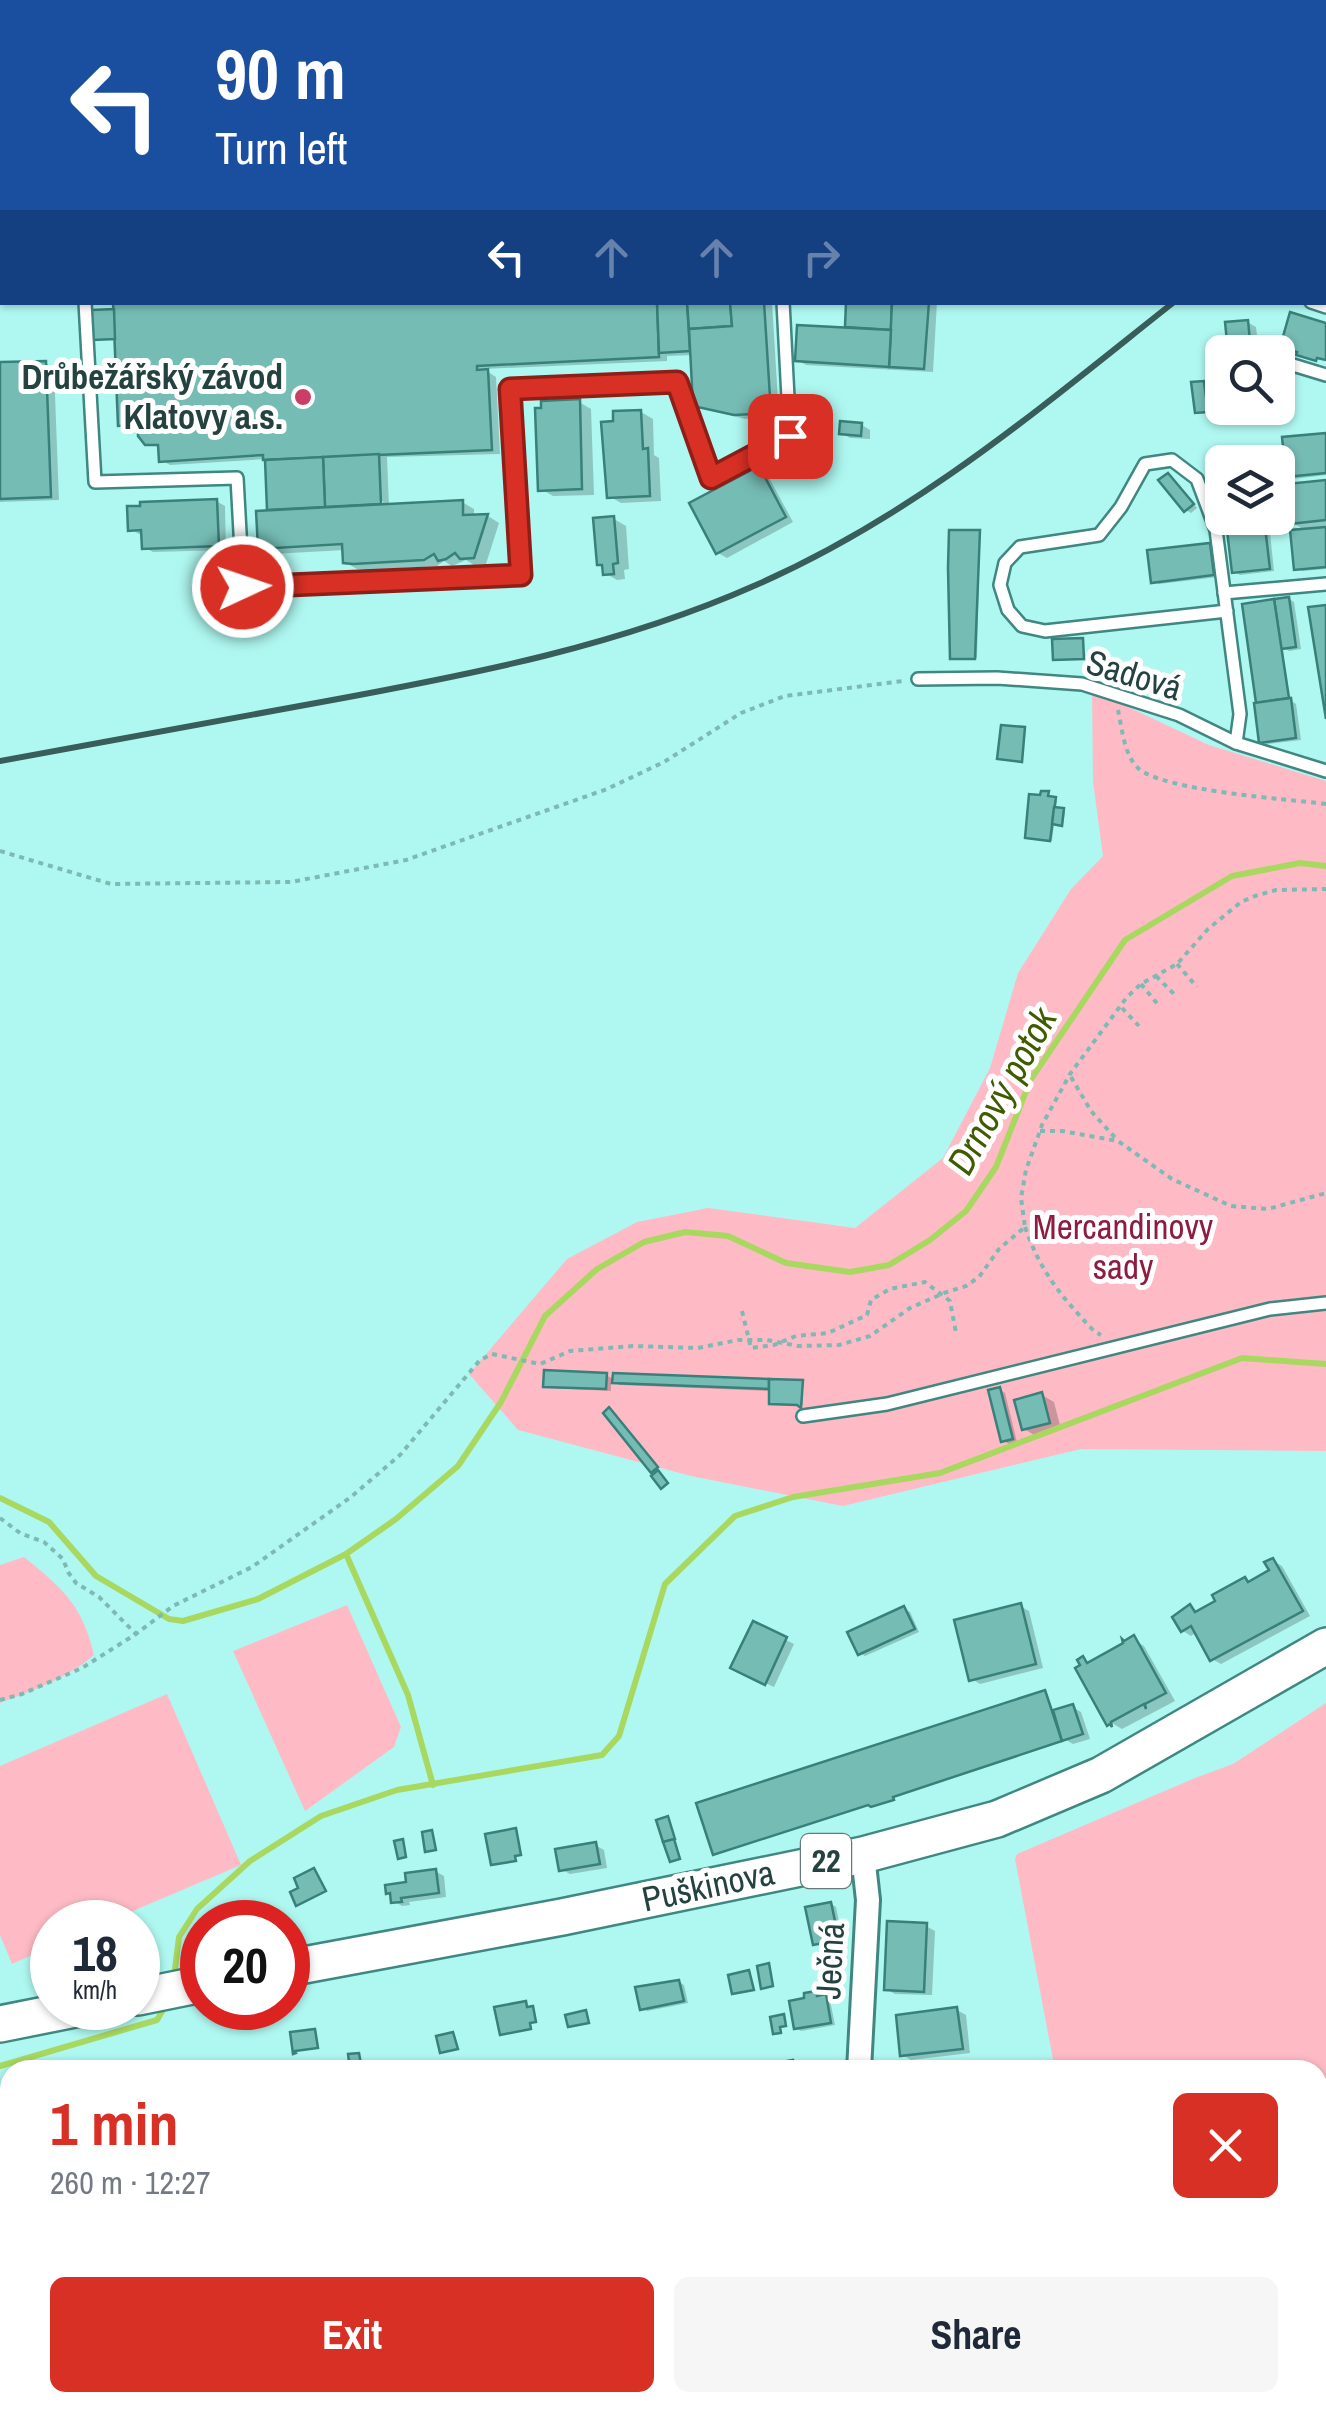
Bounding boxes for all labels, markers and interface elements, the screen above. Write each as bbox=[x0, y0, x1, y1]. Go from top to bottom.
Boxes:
text: 90 m bbox=[215, 27, 346, 121]
icon: left bbox=[50, 40, 180, 170]
text: Turn left bbox=[215, 117, 347, 178]
icon: left bbox=[479, 230, 534, 285]
icon: ahead bbox=[584, 230, 639, 285]
icon: ahead bbox=[689, 230, 744, 285]
icon: right bbox=[794, 230, 849, 285]
map controls bbox=[1205, 335, 1295, 535]
button: search bbox=[1205, 335, 1295, 425]
place label: Drůbežářský závod Klatovy a.s. bbox=[21, 353, 283, 440]
marker: Drůbežářský závod Klatovy a.s. bbox=[292, 386, 314, 408]
pin bbox=[748, 394, 833, 479]
icon: arrive bbox=[763, 409, 818, 464]
button: layers bbox=[1205, 445, 1295, 535]
position arrow bbox=[191, 535, 295, 639]
street label: Sadová bbox=[1081, 638, 1188, 711]
water label: Drnový potok bbox=[935, 997, 1069, 1183]
park label: Mercandinovy sady bbox=[1033, 1203, 1214, 1290]
road number: 22 bbox=[801, 1834, 851, 1888]
street label: Puškinova bbox=[637, 1849, 778, 1922]
speed limit sign: 20 bbox=[180, 1900, 310, 2030]
text: 18 bbox=[72, 1919, 118, 1987]
street label: Ječná bbox=[804, 1921, 855, 2000]
text: km/h bbox=[73, 1973, 117, 2007]
text: 1 min bbox=[50, 2083, 179, 2164]
button: close bbox=[1173, 2093, 1278, 2198]
text: 260 m · 12:27 bbox=[50, 2161, 210, 2204]
button: Exit bbox=[50, 2277, 654, 2392]
button: Share bbox=[674, 2277, 1278, 2392]

